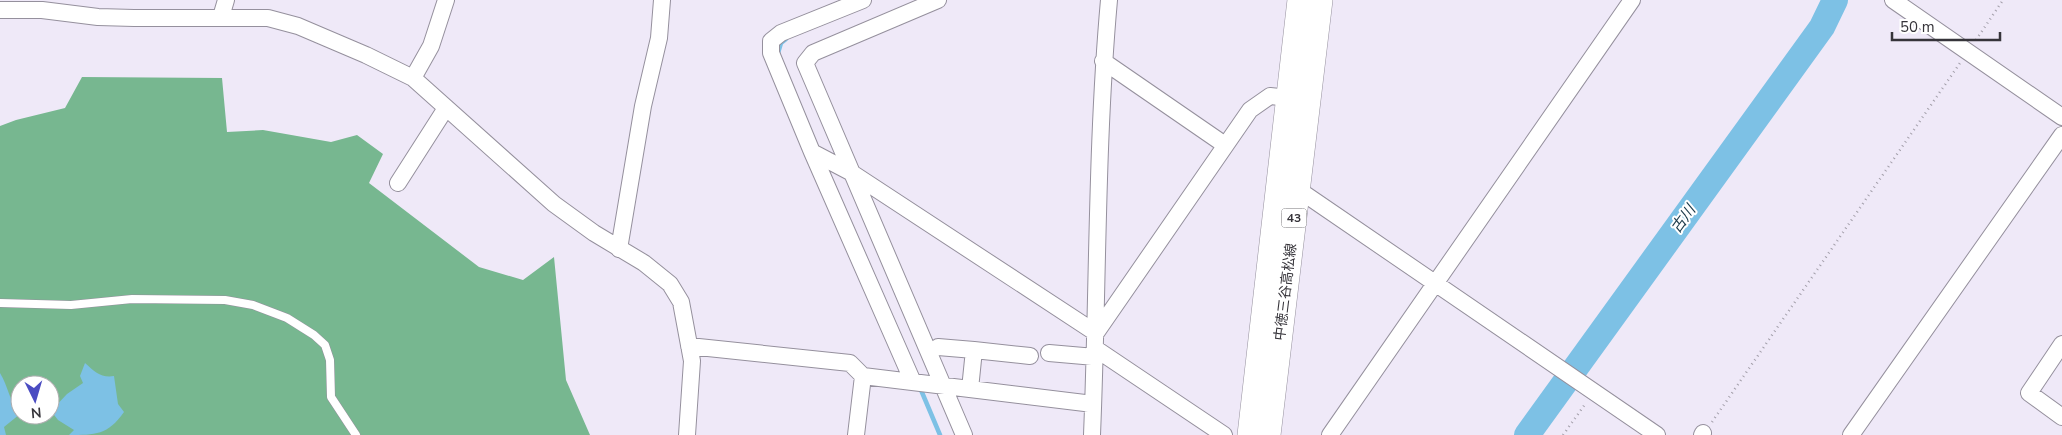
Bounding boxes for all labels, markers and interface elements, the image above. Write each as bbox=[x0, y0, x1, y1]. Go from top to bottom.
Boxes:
scale bar bbox=[1892, 10, 2000, 42]
text: 50 m bbox=[1900, 17, 1935, 37]
water label: 古川 bbox=[1666, 199, 1701, 237]
road number: 43 bbox=[1282, 208, 1306, 228]
street label: 中徳三谷高松線 bbox=[1270, 242, 1301, 342]
north arrow bbox=[10, 375, 60, 425]
text: N bbox=[30, 403, 42, 422]

